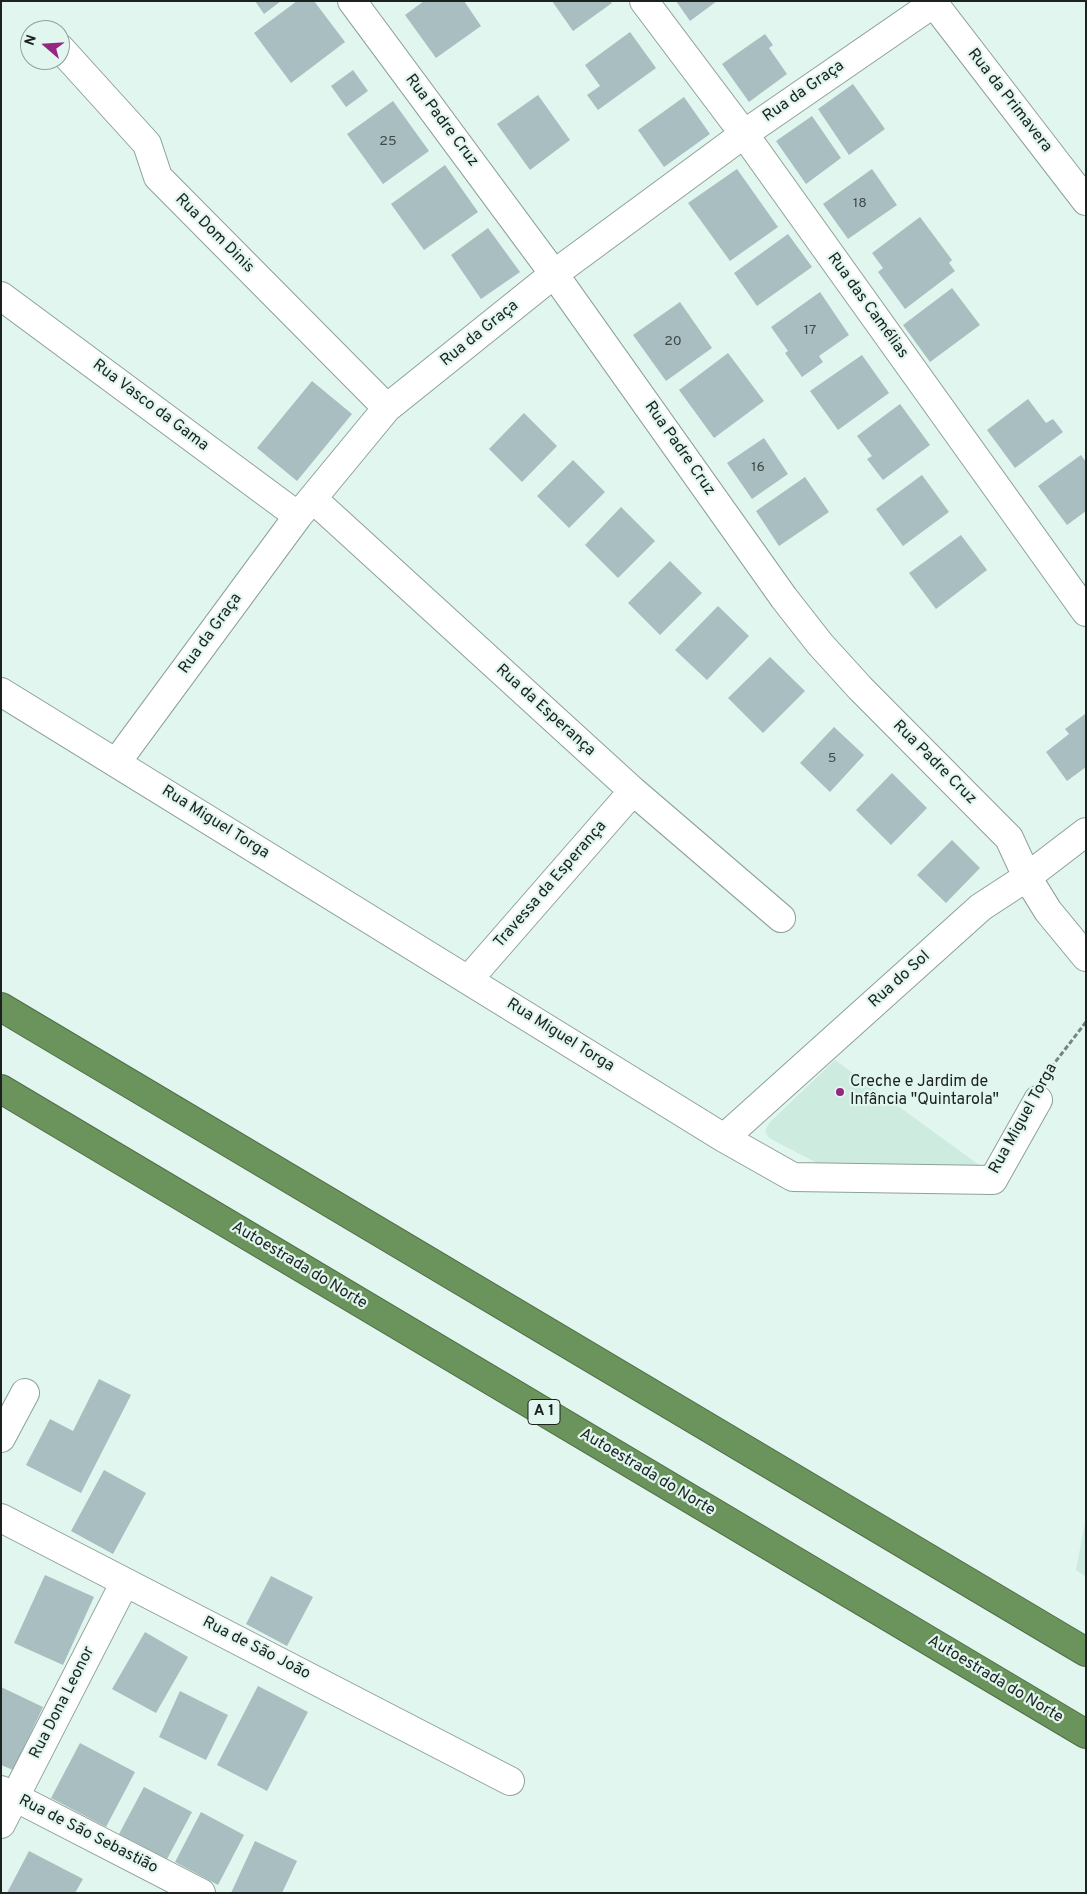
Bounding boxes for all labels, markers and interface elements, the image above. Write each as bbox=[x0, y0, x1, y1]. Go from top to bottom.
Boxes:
north arrow bbox=[20, 20, 70, 70]
text: N bbox=[22, 33, 41, 48]
street label: Rua da Primavera bbox=[963, 45, 1055, 157]
street label: Rua da Graça bbox=[760, 57, 848, 127]
street label: Rua Padre Cruz bbox=[400, 71, 482, 171]
house number: 25 bbox=[379, 134, 397, 150]
street label: Rua Dom Dinis bbox=[170, 190, 258, 278]
house number: 18 bbox=[853, 196, 867, 212]
street label: Rua das Camélias bbox=[822, 249, 912, 363]
street label: Rua da Graça bbox=[437, 297, 523, 371]
house number: 17 bbox=[804, 323, 816, 339]
house number: 20 bbox=[664, 334, 682, 350]
street label: Rua Vasco da Gama bbox=[88, 356, 212, 456]
street label: Rua Padre Cruz bbox=[639, 398, 719, 500]
house number: 16 bbox=[751, 460, 765, 476]
street label: Rua da Graça bbox=[175, 590, 247, 678]
street label: Rua da Esperança bbox=[491, 661, 599, 761]
street label: Rua Padre Cruz bbox=[888, 717, 980, 809]
house number: 5 bbox=[828, 751, 836, 767]
street label: Rua Miguel Torga bbox=[158, 782, 272, 864]
street label: Travessa da Esperança bbox=[491, 818, 611, 952]
street label: Rua do Sol bbox=[865, 948, 935, 1012]
street label: Rua Miguel Torga bbox=[503, 995, 617, 1077]
street label: Rua Miguel Torga bbox=[986, 1060, 1062, 1178]
place label: Creche e Jardim de Infância "Quintarola" bbox=[850, 1073, 999, 1111]
marker: Creche e Jardim de Infância "Quintarola" bbox=[834, 1086, 846, 1098]
street label: Autoestrada do Norte bbox=[228, 1218, 370, 1314]
road number: A 1 bbox=[528, 1400, 560, 1424]
street label: Autoestrada do Norte bbox=[576, 1425, 718, 1521]
street label: Rua de São João bbox=[199, 1613, 313, 1685]
street label: Autoestrada do Norte bbox=[924, 1632, 1066, 1728]
street label: Rua Dona Leonor bbox=[26, 1644, 100, 1762]
street label: Rua de São Sebastião bbox=[15, 1792, 161, 1878]

